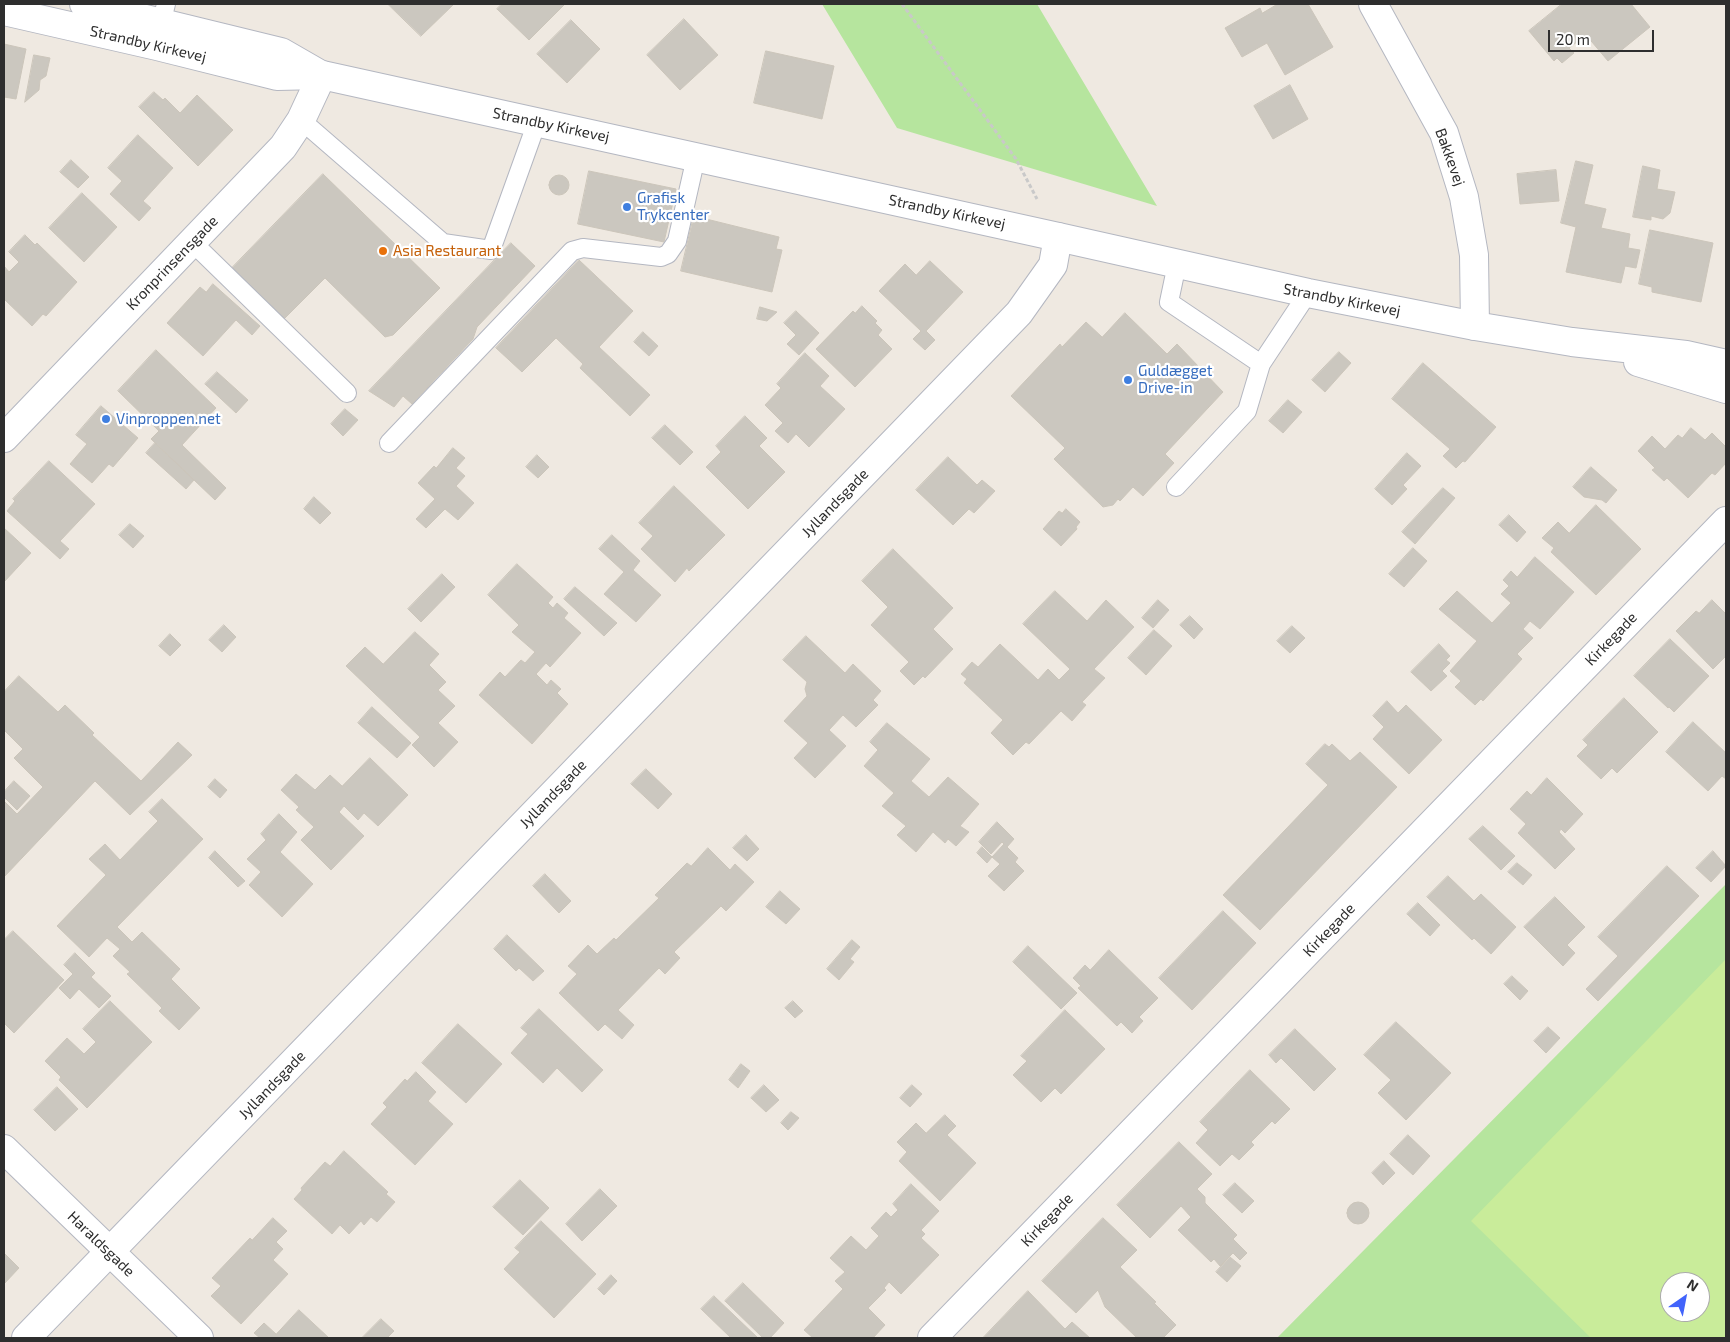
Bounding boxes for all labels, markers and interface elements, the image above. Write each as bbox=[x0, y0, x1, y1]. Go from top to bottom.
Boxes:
scale bar bbox=[1550, 20, 1656, 52]
street label: Strandby Kirkevej bbox=[88, 22, 208, 66]
text: 20 m bbox=[1556, 30, 1590, 48]
street label: Strandby Kirkevej bbox=[491, 104, 611, 146]
street label: Bakkevej bbox=[1431, 126, 1469, 188]
place label: Grafisk Trykcenter bbox=[637, 189, 709, 224]
street label: Strandby Kirkevej bbox=[887, 191, 1007, 233]
marker: Grafisk Trykcenter bbox=[621, 201, 633, 213]
street label: Kronprinsensgade bbox=[122, 212, 222, 314]
place label: Asia Restaurant bbox=[393, 242, 501, 260]
marker: Asia Restaurant bbox=[377, 245, 389, 257]
street label: Strandby Kirkevej bbox=[1282, 280, 1402, 320]
place label: Guldægget Drive-in bbox=[1138, 362, 1213, 397]
marker: Guldægget Drive-in bbox=[1122, 374, 1134, 386]
place label: Vinproppen.net bbox=[116, 410, 221, 428]
marker: Vinproppen.net bbox=[100, 413, 112, 425]
street label: Jyllandsgade bbox=[798, 465, 872, 541]
street label: Kirkegade bbox=[1581, 609, 1641, 669]
street label: Jyllandsgade bbox=[516, 756, 590, 832]
street label: Kirkegade bbox=[1299, 900, 1359, 960]
street label: Jyllandsgade bbox=[235, 1047, 309, 1123]
street label: Kirkegade bbox=[1017, 1190, 1077, 1250]
street label: Haraldsgade bbox=[64, 1208, 138, 1280]
north arrow bbox=[1660, 1272, 1710, 1322]
text: N bbox=[1684, 1275, 1702, 1295]

